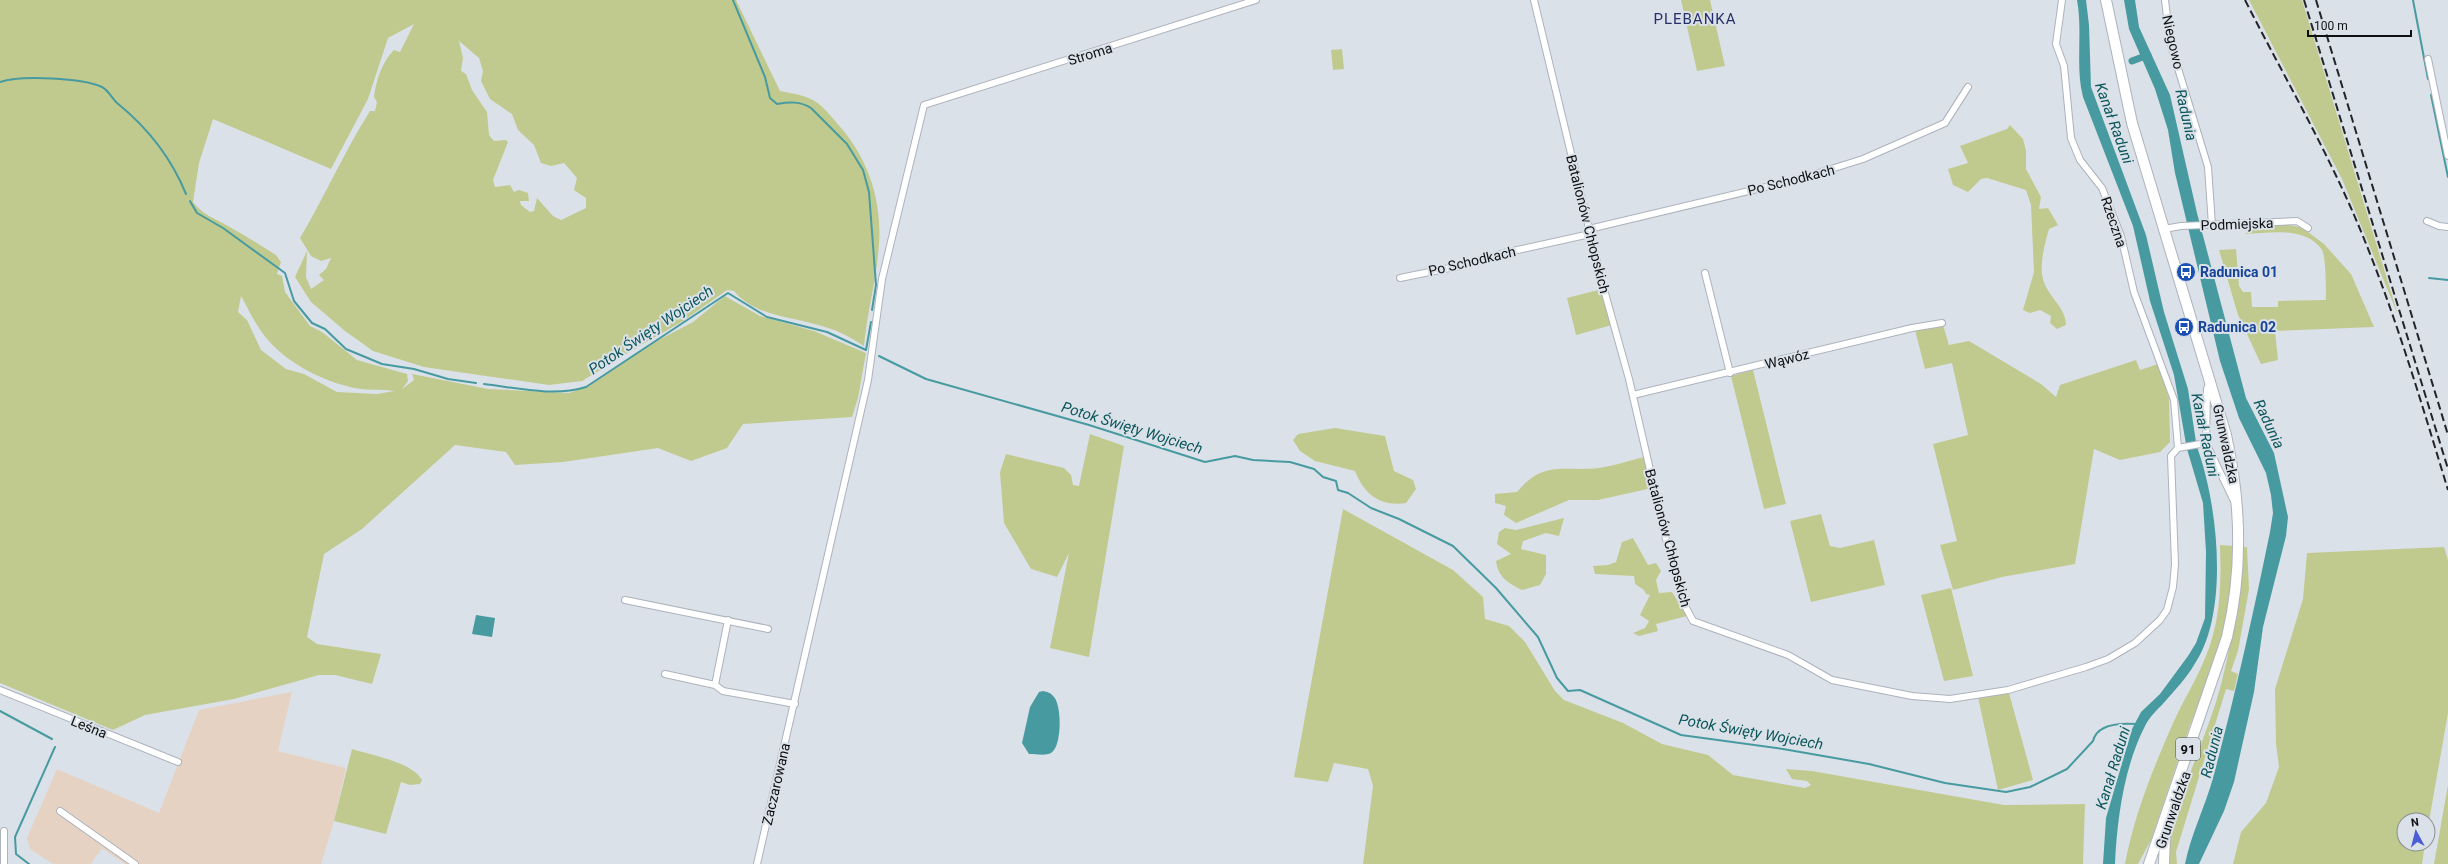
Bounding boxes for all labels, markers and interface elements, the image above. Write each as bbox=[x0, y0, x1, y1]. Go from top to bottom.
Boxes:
district label: PLEBANKA bbox=[1653, 10, 1737, 28]
scale bar bbox=[2308, 12, 2411, 38]
street label: Niegowo bbox=[2159, 13, 2187, 71]
text: 100 m bbox=[2314, 19, 2348, 33]
street label: Stroma bbox=[1066, 40, 1114, 68]
water label: Kanał Raduni bbox=[2091, 80, 2137, 167]
water label: Radunia bbox=[2171, 87, 2201, 143]
street label: Batalionów Chłopskich bbox=[1563, 153, 1613, 295]
street label: Po Schodkach bbox=[1746, 161, 1836, 199]
street label: Rzeczna bbox=[2098, 195, 2130, 249]
street label: Podmiejska bbox=[2200, 215, 2274, 233]
street label: Po Schodkach bbox=[1427, 243, 1517, 279]
bus stop icon: Radunica 01 bbox=[2175, 261, 2197, 283]
place label: Radunica 01 bbox=[2200, 264, 2278, 280]
water label: Potok Święty Wojciech bbox=[585, 282, 717, 378]
bus stop icon: Radunica 02 bbox=[2173, 316, 2195, 338]
place label: Radunica 02 bbox=[2198, 319, 2276, 335]
street label: Wąwóz bbox=[1763, 346, 1811, 372]
water label: Kanał Raduni bbox=[2187, 391, 2223, 479]
water label: Radunia bbox=[2250, 396, 2288, 452]
water label: Potok Święty Wojciech bbox=[1059, 398, 1205, 458]
street label: Grunwaldzka bbox=[2210, 403, 2242, 485]
street label: Batalionów Chłopskich bbox=[1642, 467, 1694, 609]
water label: Potok Święty Wojciech bbox=[1677, 710, 1825, 754]
street label: Leśna bbox=[69, 713, 109, 741]
water label: Kanał Raduni bbox=[2092, 724, 2134, 811]
water label: Radunia bbox=[2197, 724, 2227, 780]
road number: 91 bbox=[2176, 738, 2200, 760]
street label: Zaczarowana bbox=[759, 741, 793, 827]
street label: Grunwaldzka bbox=[2152, 769, 2194, 851]
north arrow bbox=[2396, 812, 2436, 852]
text: N bbox=[2410, 816, 2420, 829]

